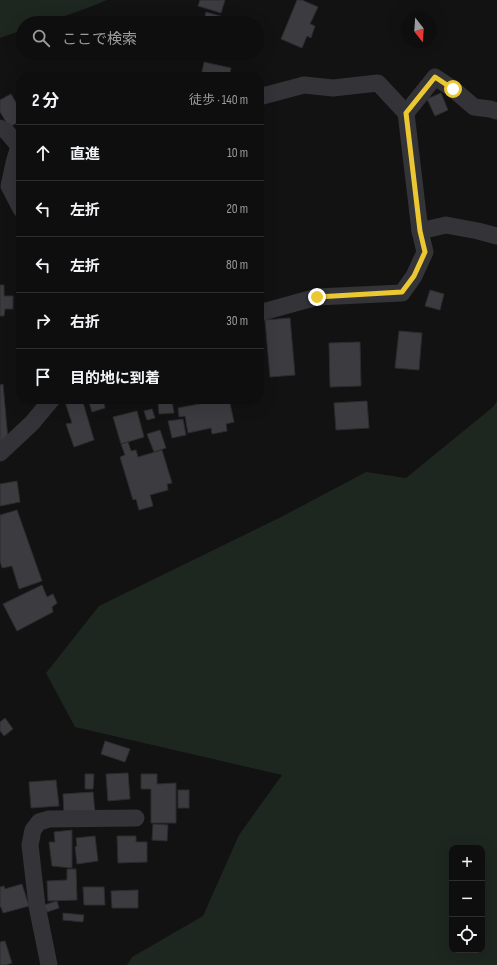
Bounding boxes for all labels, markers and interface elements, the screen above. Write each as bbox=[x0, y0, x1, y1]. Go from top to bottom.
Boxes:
north arrow bbox=[401, 12, 437, 48]
search box bbox=[16, 16, 264, 60]
icon: search bbox=[30, 27, 52, 49]
text: ここで検索 bbox=[62, 30, 137, 49]
route start bbox=[444, 80, 462, 98]
text: 2 分 bbox=[32, 91, 59, 111]
text: 徒歩 · 140 m bbox=[189, 92, 248, 108]
icon: ahead bbox=[32, 142, 54, 164]
text: 直進 bbox=[70, 145, 100, 164]
text: 10 m bbox=[227, 145, 248, 161]
icon: left bbox=[32, 198, 54, 220]
text: 左折 bbox=[70, 201, 100, 220]
text: 20 m bbox=[226, 201, 248, 217]
icon: left bbox=[32, 254, 54, 276]
text: 左折 bbox=[70, 257, 100, 276]
text: 80 m bbox=[226, 257, 248, 273]
route end bbox=[308, 288, 326, 306]
icon: right bbox=[32, 310, 54, 332]
text: 右折 bbox=[70, 313, 100, 332]
text: 30 m bbox=[226, 313, 248, 329]
icon: arrive bbox=[32, 366, 54, 388]
text: 目的地に到着 bbox=[70, 369, 160, 388]
map controls bbox=[449, 845, 485, 953]
button: + bbox=[449, 845, 485, 881]
button: − bbox=[449, 881, 485, 917]
button: locate bbox=[449, 917, 485, 953]

